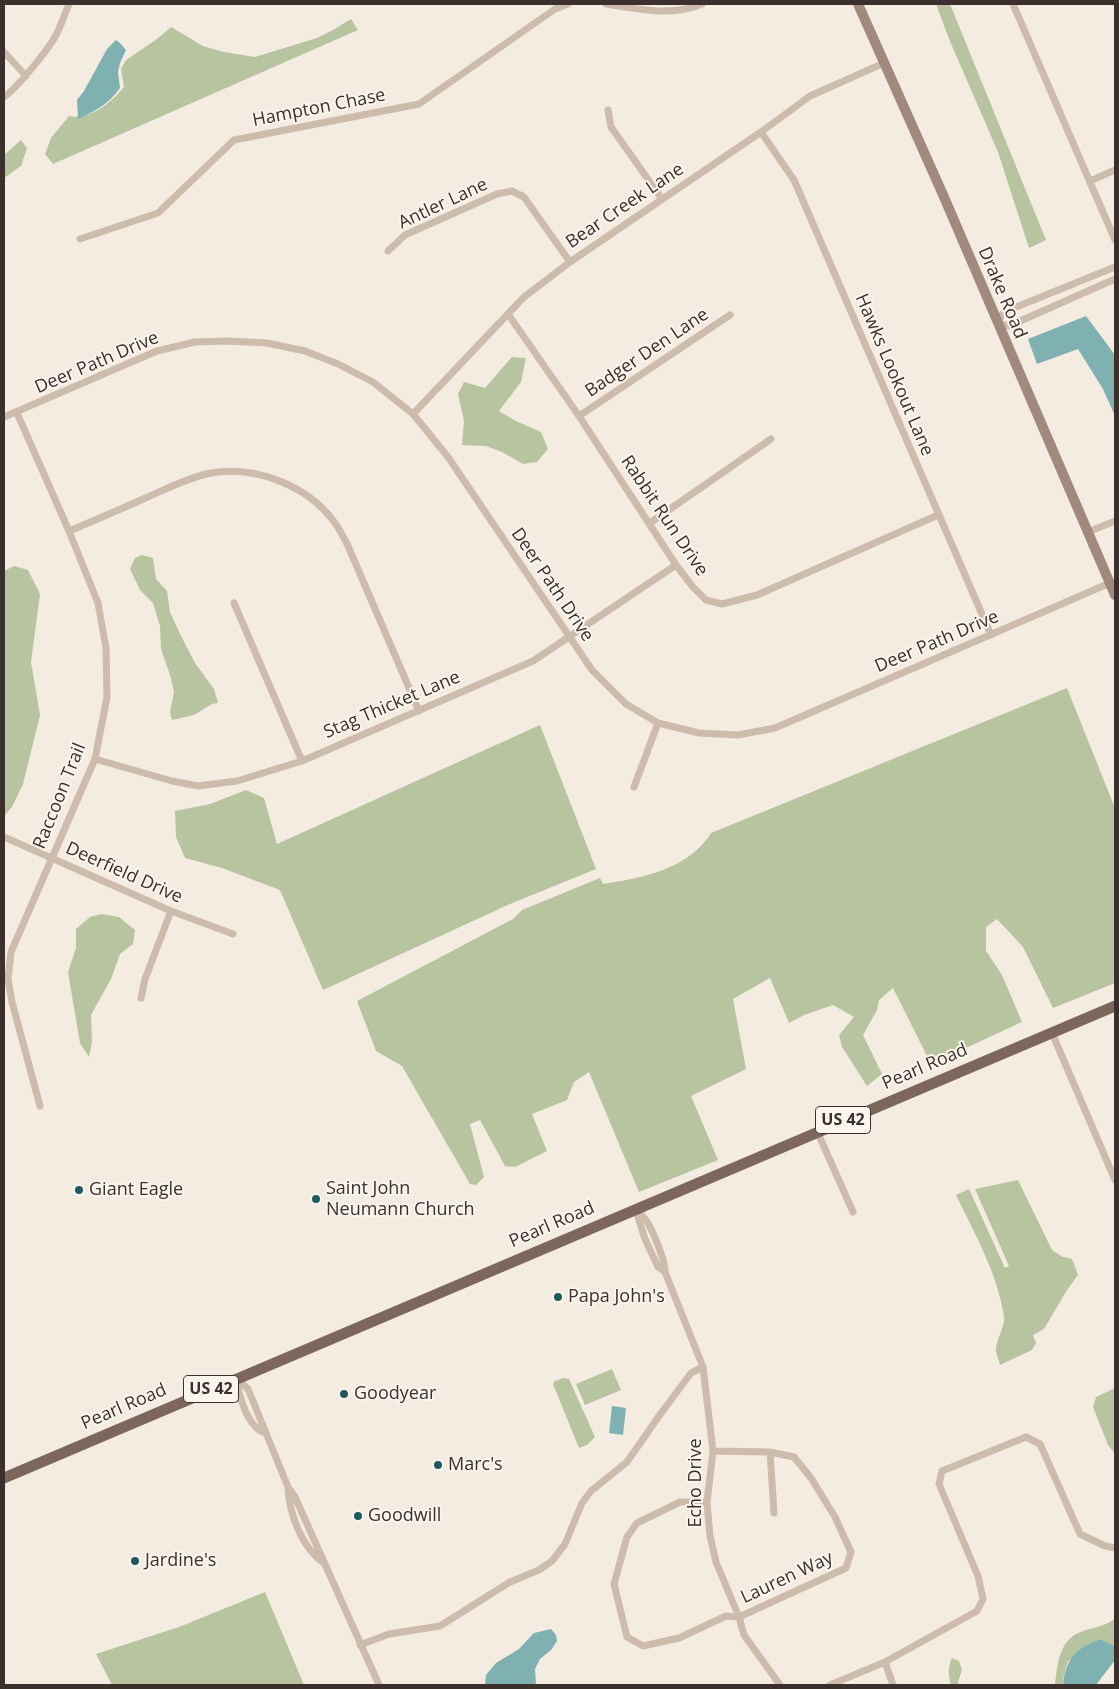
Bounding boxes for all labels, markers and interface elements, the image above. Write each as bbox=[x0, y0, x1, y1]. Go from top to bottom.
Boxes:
street label: Hampton Chase bbox=[251, 85, 387, 131]
street label: Bear Creek Lane bbox=[562, 159, 688, 253]
street label: Antler Lane bbox=[395, 174, 491, 234]
street label: Drake Road bbox=[973, 244, 1031, 342]
street label: Hawks Lookout Lane bbox=[850, 291, 938, 459]
street label: Badger Den Lane bbox=[581, 304, 713, 402]
street label: Deer Path Drive bbox=[32, 327, 162, 399]
street label: Rabbit Run Drive bbox=[616, 452, 712, 580]
street label: Deer Path Drive bbox=[506, 524, 598, 646]
street label: Deer Path Drive bbox=[872, 606, 1002, 678]
street label: Stag Thicket Lane bbox=[321, 667, 463, 743]
street label: Raccoon Trail bbox=[29, 740, 91, 852]
street label: Deerfield Drive bbox=[62, 838, 186, 908]
street label: Pearl Road bbox=[879, 1039, 971, 1095]
road number: US 42 bbox=[816, 1106, 870, 1134]
place label: Saint John Neumann Church bbox=[326, 1178, 475, 1220]
place label: Giant Eagle bbox=[89, 1179, 183, 1201]
marker: Giant Eagle bbox=[73, 1184, 85, 1196]
marker: Saint John Neumann Church bbox=[310, 1193, 322, 1205]
street label: Pearl Road bbox=[506, 1197, 598, 1253]
place label: Papa John's bbox=[568, 1286, 665, 1308]
marker: Papa John's bbox=[552, 1291, 564, 1303]
road number: US 42 bbox=[184, 1376, 238, 1402]
street label: Pearl Road bbox=[78, 1379, 170, 1435]
place label: Goodyear bbox=[354, 1383, 436, 1405]
marker: Goodyear bbox=[338, 1388, 350, 1400]
street label: Echo Drive bbox=[685, 1438, 707, 1528]
place label: Marc's bbox=[448, 1454, 503, 1476]
marker: Marc's bbox=[432, 1459, 444, 1471]
place label: Goodwill bbox=[368, 1505, 441, 1527]
marker: Goodwill bbox=[352, 1510, 364, 1522]
street label: Lauren Way bbox=[737, 1547, 837, 1609]
place label: Jardine's bbox=[145, 1550, 216, 1572]
marker: Jardine's bbox=[129, 1555, 141, 1567]

